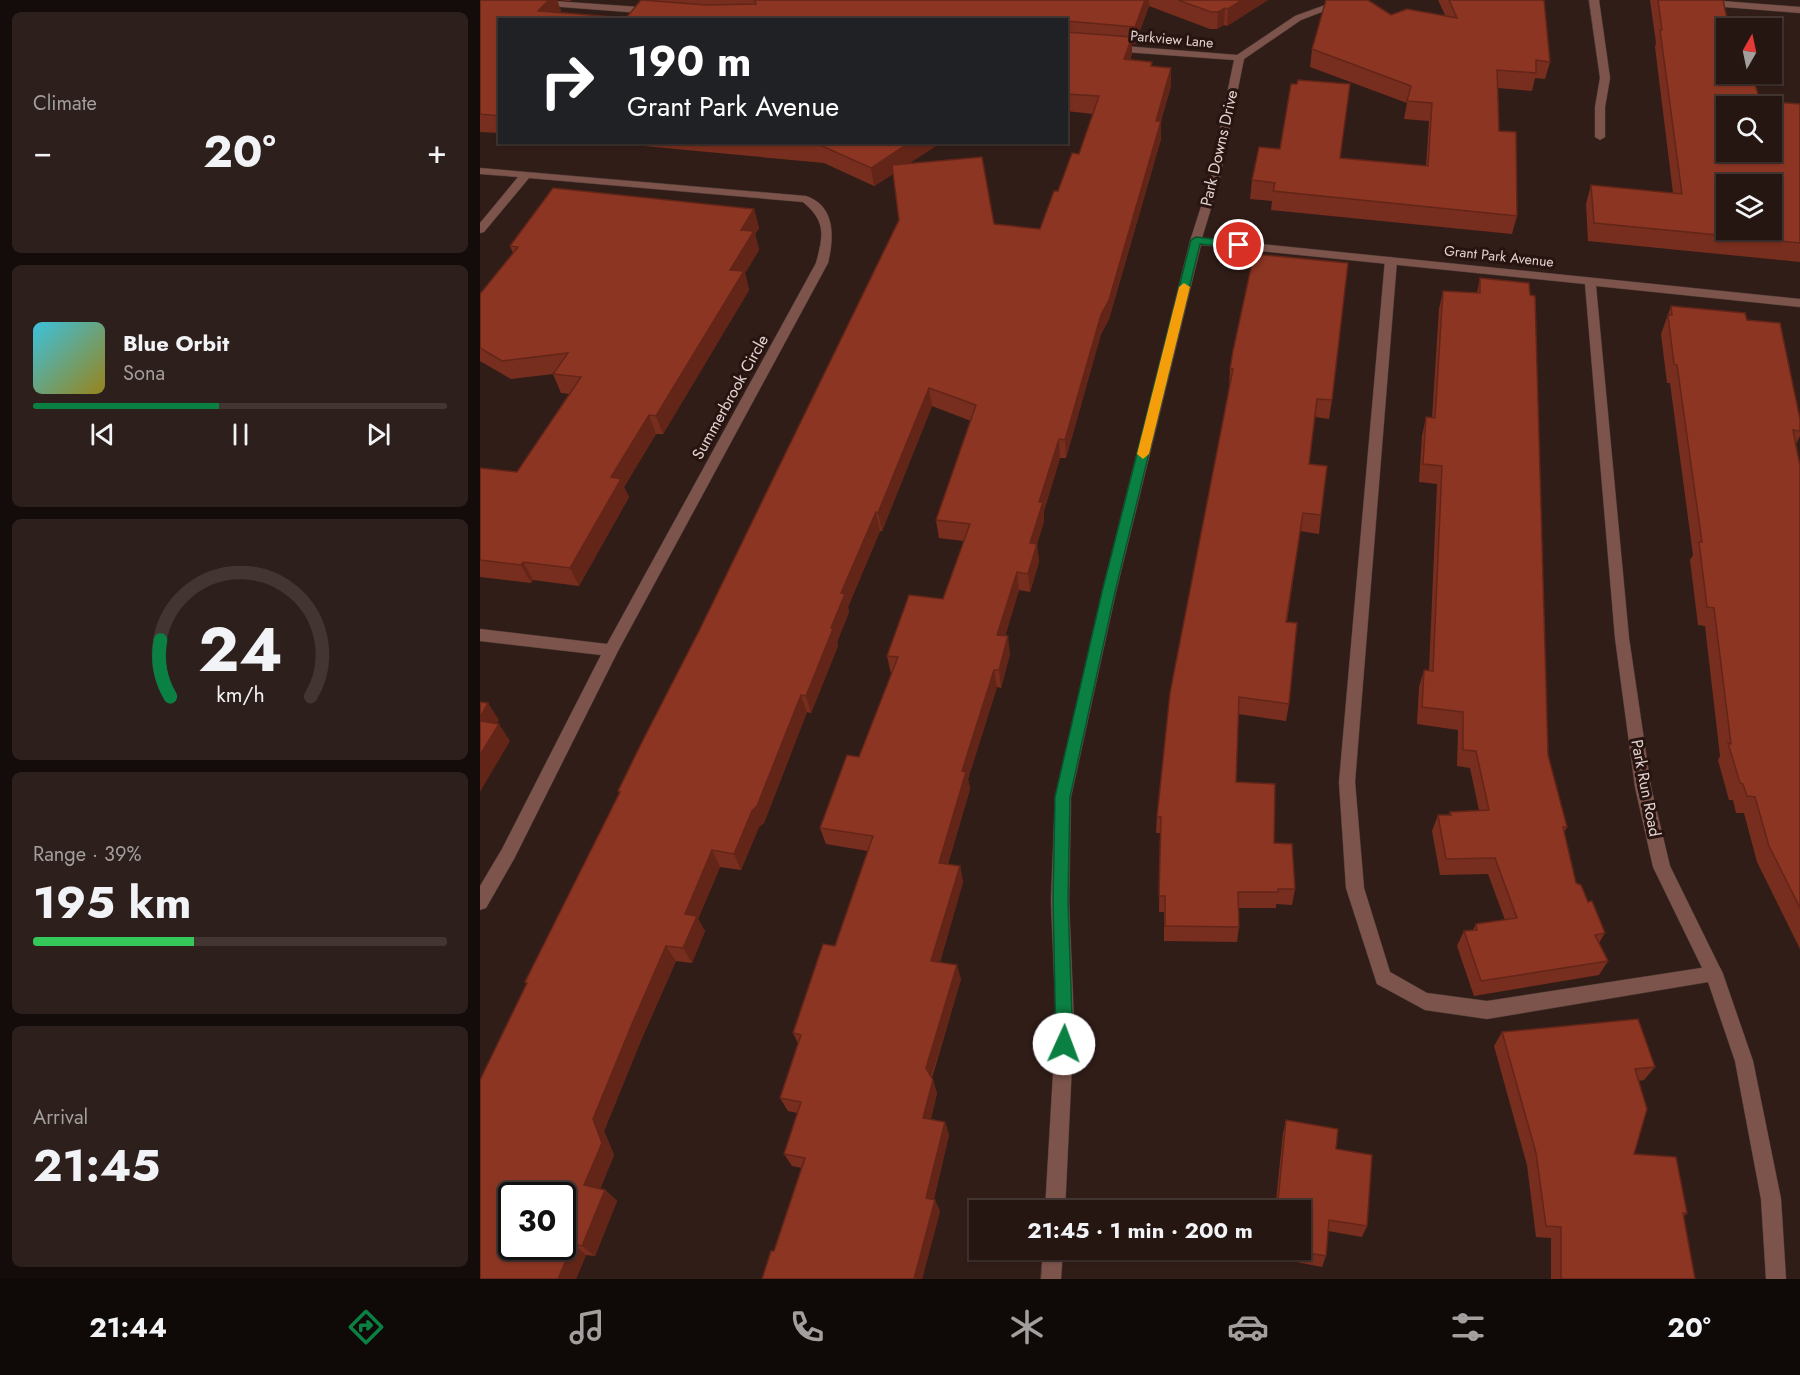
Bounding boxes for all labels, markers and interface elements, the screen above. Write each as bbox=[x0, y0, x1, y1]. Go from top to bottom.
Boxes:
north arrow bbox=[1716, 18, 1782, 84]
map controls bbox=[1716, 18, 1782, 240]
street label: Parkview Lane bbox=[1130, 25, 1214, 53]
text: 190 m bbox=[627, 31, 751, 92]
icon: right bbox=[528, 42, 606, 120]
text: Grant Park Avenue bbox=[627, 87, 839, 126]
street label: Park Downs Drive bbox=[1194, 88, 1244, 208]
text: Climate bbox=[33, 89, 97, 118]
button: search bbox=[1716, 96, 1782, 162]
text: 20° bbox=[203, 119, 276, 184]
text: − bbox=[33, 128, 52, 175]
text: + bbox=[427, 128, 447, 175]
button: layers bbox=[1716, 174, 1782, 240]
pin bbox=[1213, 219, 1264, 270]
icon: arrive bbox=[1222, 228, 1255, 261]
street label: Grant Park Avenue bbox=[1443, 240, 1555, 272]
text: Blue Orbit bbox=[123, 327, 229, 359]
street label: Summerbrook Circle bbox=[686, 330, 774, 464]
text: Sona bbox=[123, 359, 165, 388]
icon: previous bbox=[86, 418, 119, 451]
icon: pause bbox=[224, 418, 257, 451]
icon: next bbox=[362, 418, 395, 451]
text: 24 bbox=[198, 604, 282, 694]
text: km/h bbox=[216, 679, 264, 710]
street label: Park Run Road bbox=[1625, 738, 1667, 838]
text: Range · 39% bbox=[33, 840, 141, 869]
text: 195 km bbox=[33, 870, 191, 935]
position arrow bbox=[1032, 1012, 1096, 1076]
text: Arrival bbox=[33, 1103, 88, 1132]
text: 21:45 bbox=[33, 1133, 160, 1198]
speed limit sign: 30 bbox=[498, 1182, 576, 1260]
text: 21:45 · 1 min · 200 m bbox=[1027, 1214, 1253, 1246]
icon: directions bbox=[345, 1306, 387, 1348]
icon: music bbox=[566, 1306, 608, 1348]
icon: phone bbox=[786, 1306, 828, 1348]
icon: climate bbox=[1006, 1306, 1048, 1348]
icon: car bbox=[1227, 1306, 1269, 1348]
icon: filters bbox=[1447, 1306, 1489, 1348]
text: 21:44 bbox=[89, 1308, 167, 1347]
text: 20° bbox=[1667, 1308, 1711, 1347]

